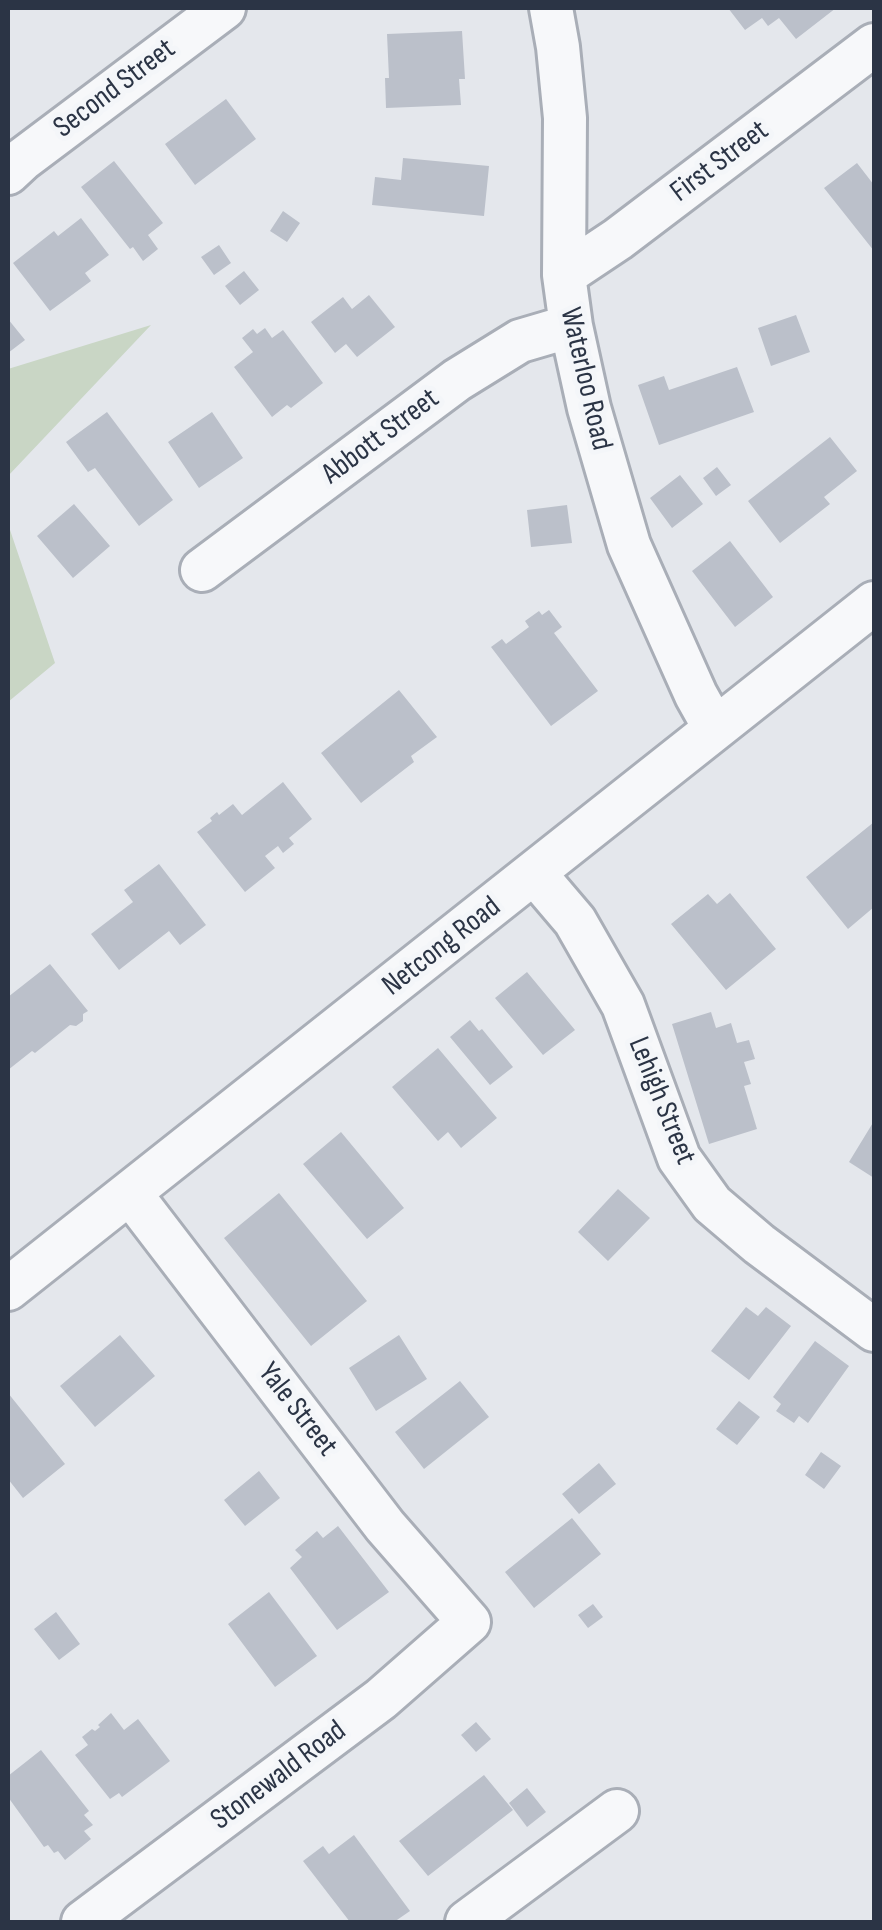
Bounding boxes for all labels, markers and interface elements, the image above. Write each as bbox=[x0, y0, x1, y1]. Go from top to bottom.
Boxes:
street label: Second Street bbox=[47, 32, 183, 146]
street label: First Street bbox=[664, 113, 776, 211]
street label: Waterloo Road bbox=[551, 304, 619, 454]
street label: Abbott Street bbox=[315, 381, 447, 493]
street label: Netcong Road bbox=[376, 890, 508, 1004]
street label: Lehigh Street bbox=[619, 1032, 703, 1170]
street label: Yale Street bbox=[249, 1356, 345, 1464]
street label: Stonewald Road bbox=[204, 1714, 354, 1838]

